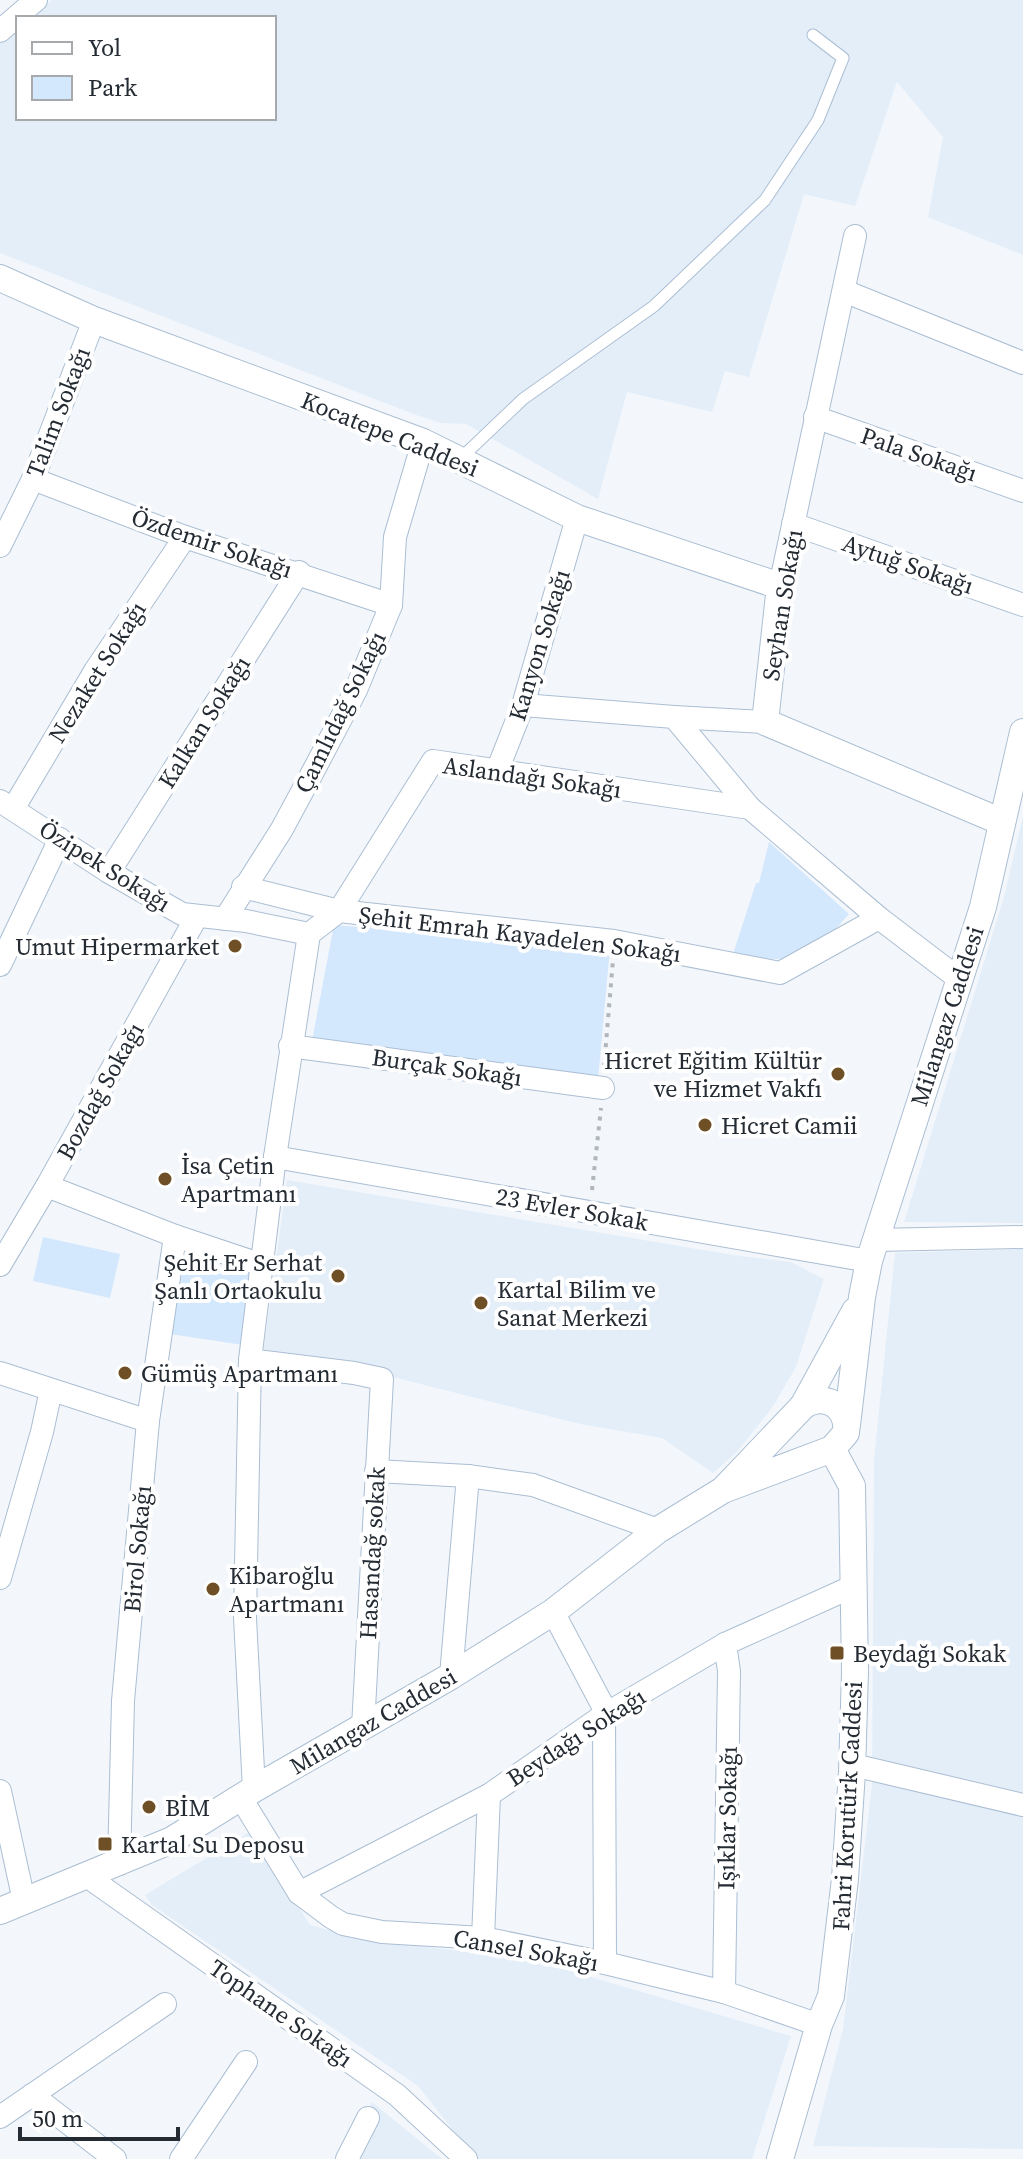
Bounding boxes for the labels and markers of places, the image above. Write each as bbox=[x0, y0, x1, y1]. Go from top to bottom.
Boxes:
place label: Umut Hipermarket bbox=[15, 930, 219, 963]
marker: Umut Hipermarket bbox=[226, 937, 244, 955]
place label: Hicret Eğitim Kültür ve Hizmet Vakfı bbox=[604, 1044, 822, 1105]
marker: Hicret Eğitim Kültür ve Hizmet Vakfı bbox=[829, 1065, 847, 1083]
place label: Hicret Camii bbox=[721, 1109, 858, 1142]
marker: Hicret Camii bbox=[696, 1116, 714, 1134]
place label: İsa Çetin Apartmanı bbox=[181, 1149, 296, 1210]
marker: İsa Çetin Apartmanı bbox=[156, 1170, 174, 1188]
place label: Şehit Er Serhat Şanlı Ortaokulu bbox=[155, 1246, 322, 1307]
marker: Şehit Er Serhat Şanlı Ortaokulu bbox=[329, 1267, 347, 1285]
place label: Kartal Bilim ve Sanat Merkezi bbox=[497, 1273, 656, 1334]
marker: Kartal Bilim ve Sanat Merkezi bbox=[472, 1294, 490, 1312]
place label: Gümüş Apartmanı bbox=[141, 1357, 338, 1390]
marker: Gümüş Apartmanı bbox=[116, 1364, 134, 1382]
place label: Kibaroğlu Apartmanı bbox=[229, 1559, 344, 1620]
marker: Kibaroğlu Apartmanı bbox=[204, 1580, 222, 1598]
place label: Beydağı Sokak bbox=[853, 1637, 1007, 1670]
marker: Beydağı Sokak bbox=[828, 1644, 846, 1662]
place label: BİM bbox=[165, 1791, 210, 1824]
marker: BİM bbox=[140, 1798, 158, 1816]
place label: Kartal Su Deposu bbox=[121, 1828, 304, 1861]
marker: Kartal Su Deposu bbox=[96, 1835, 114, 1853]

